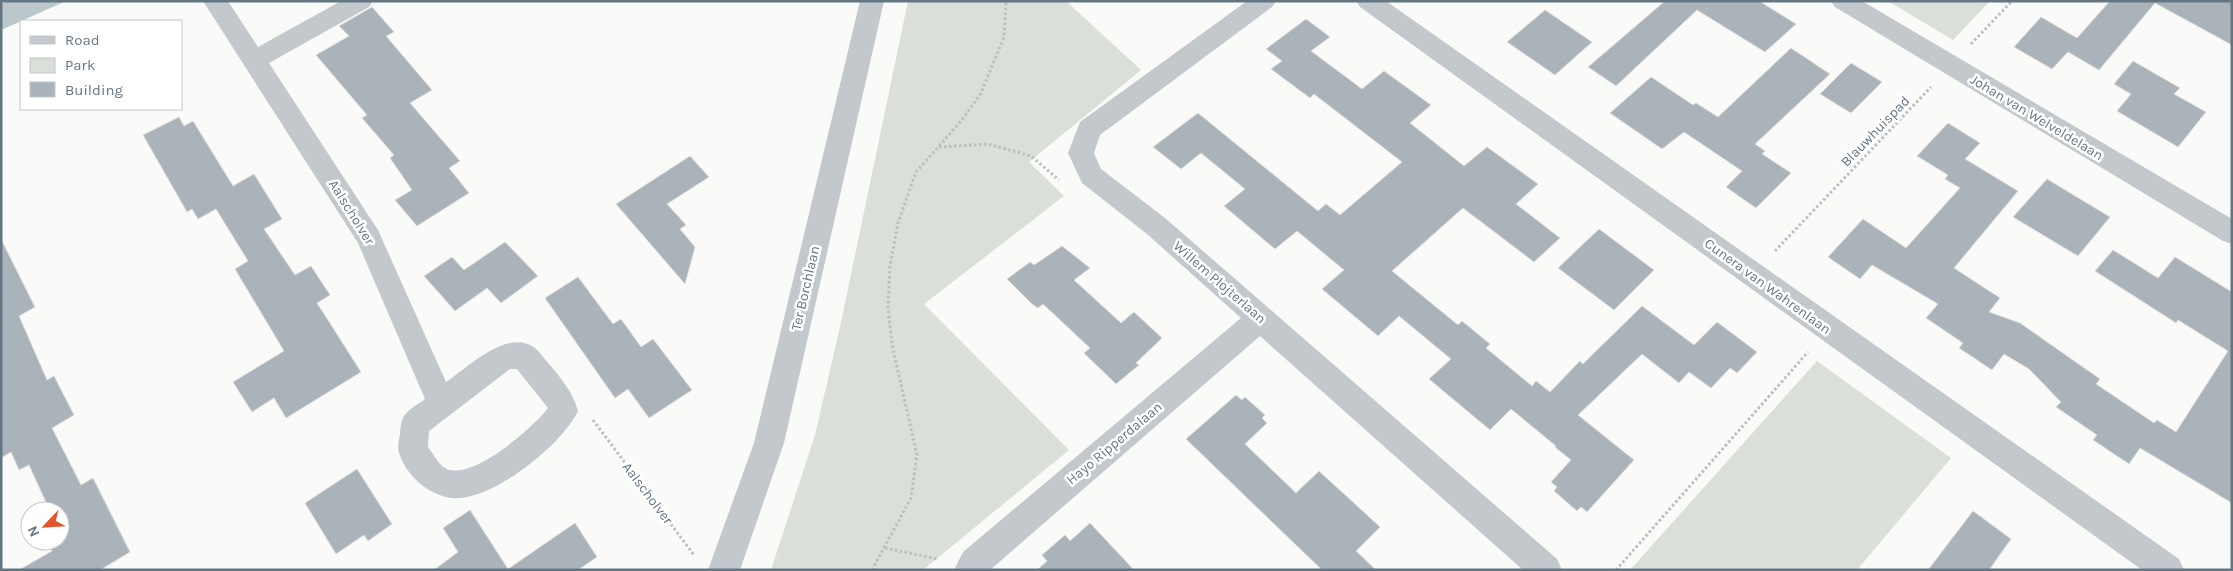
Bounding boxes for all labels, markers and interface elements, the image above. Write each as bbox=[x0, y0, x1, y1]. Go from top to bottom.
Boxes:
legend bbox=[20, 20, 182, 110]
text: Road bbox=[65, 31, 100, 49]
text: Park bbox=[65, 56, 95, 74]
street label: Johan van Welveldelaan bbox=[1967, 71, 2106, 164]
text: Building bbox=[65, 81, 123, 99]
street label: Blauwhuispad bbox=[1837, 92, 1913, 170]
street label: Aalscholver bbox=[325, 177, 379, 249]
street label: Cunera van Wahrenlaan bbox=[1701, 235, 1834, 338]
street label: Willem Plojterlaan bbox=[1170, 238, 1269, 327]
street label: Ter Borchlaan bbox=[787, 244, 823, 332]
street label: Hayo Ripperdalaan bbox=[1063, 398, 1166, 488]
street label: Aalscholver bbox=[619, 459, 677, 529]
north arrow bbox=[20, 501, 70, 551]
text: N bbox=[24, 523, 43, 539]

